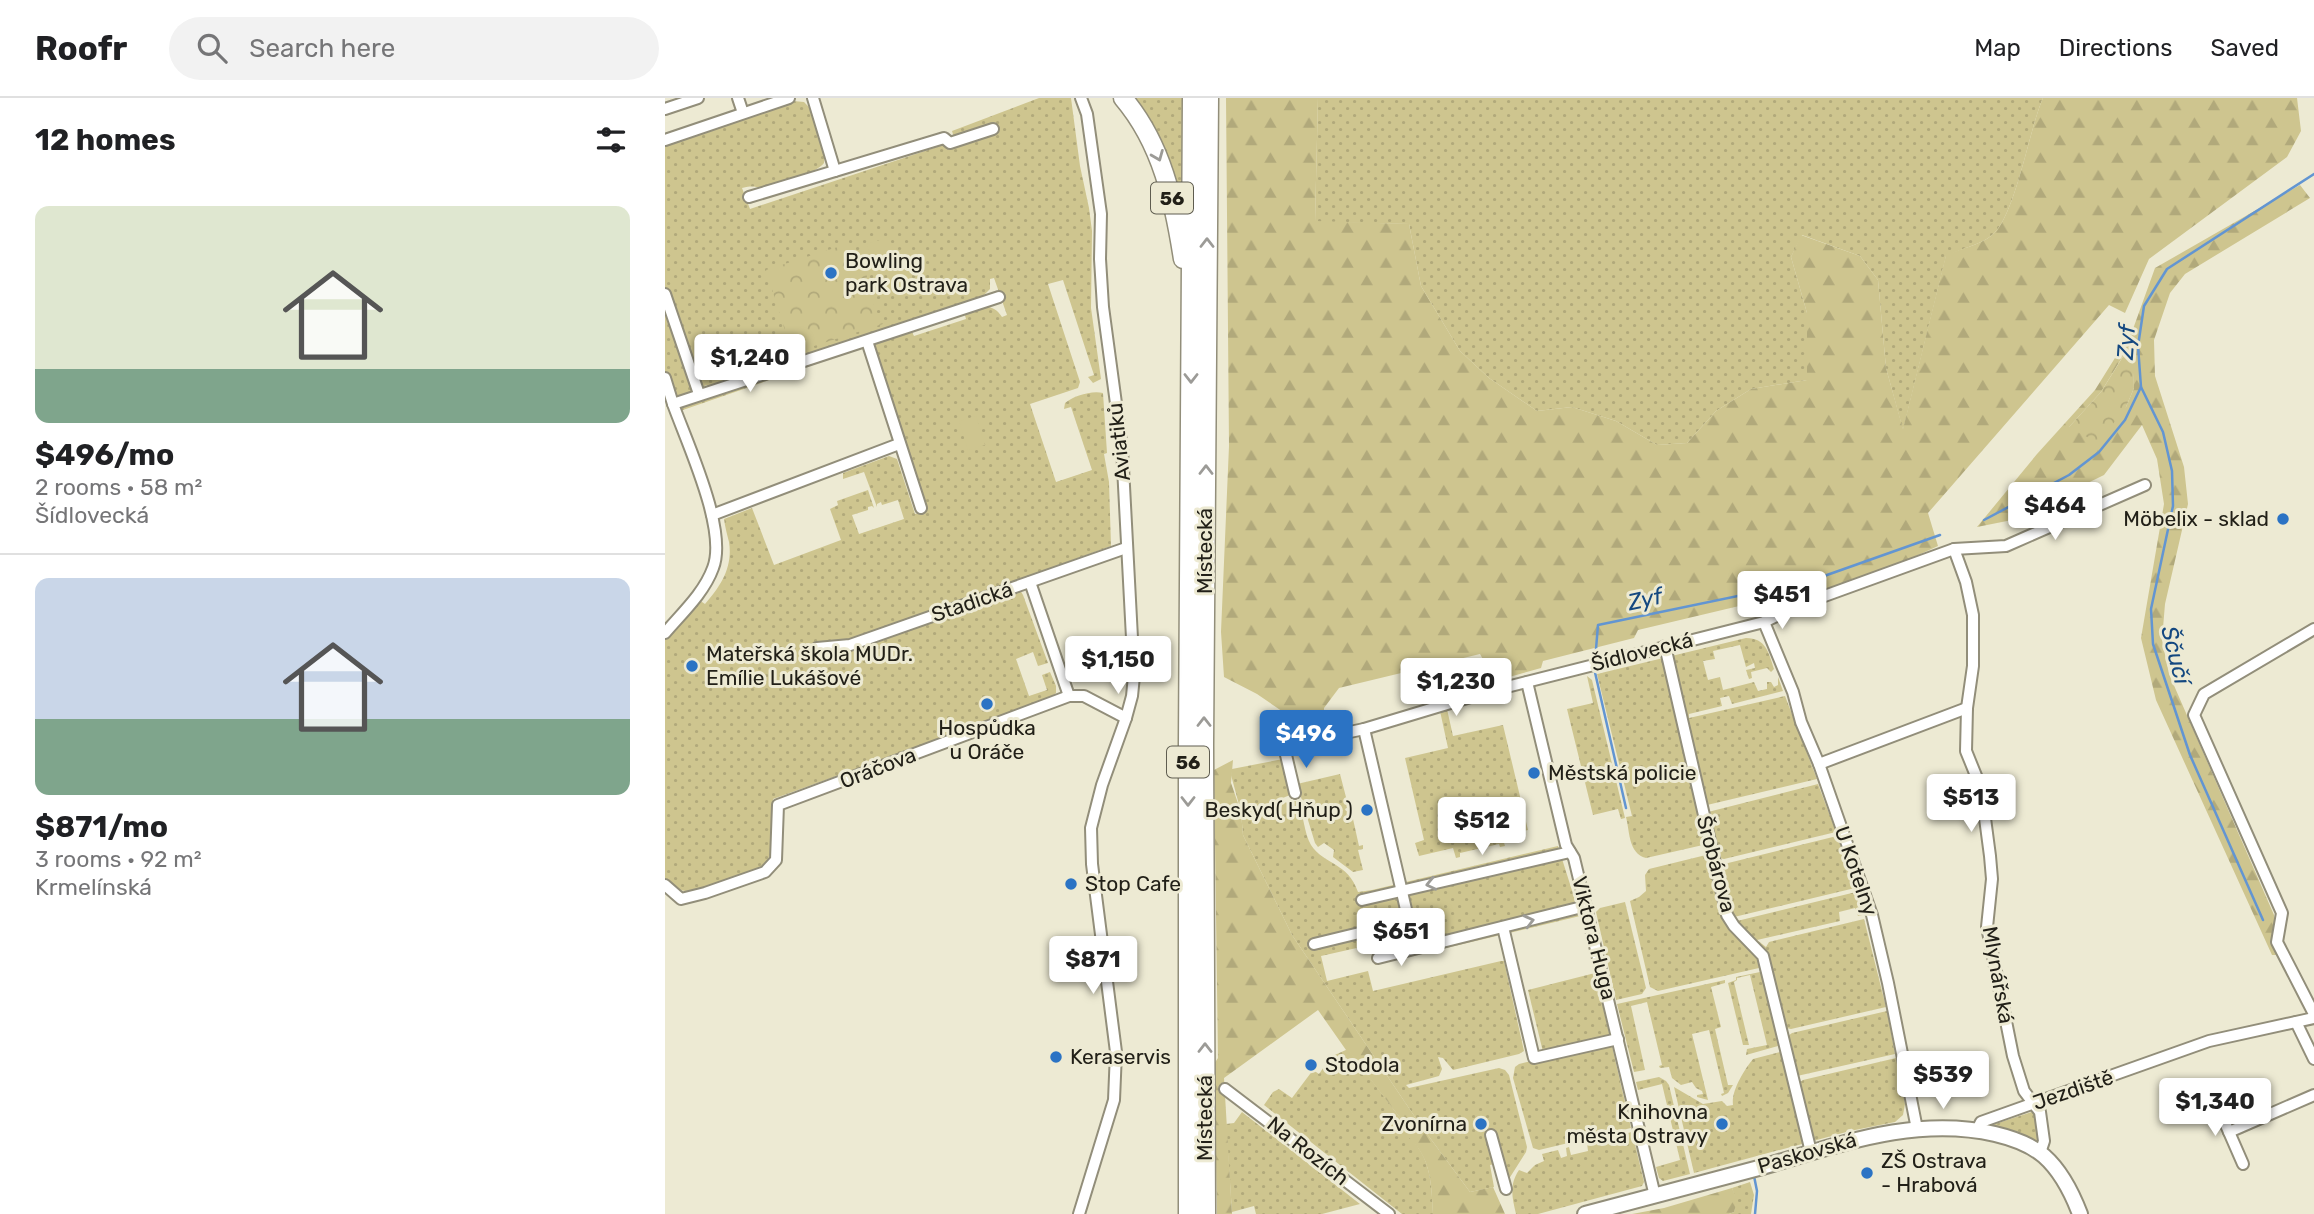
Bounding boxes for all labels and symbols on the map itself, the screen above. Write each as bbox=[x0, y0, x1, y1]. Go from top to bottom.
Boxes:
one-way arrow bbox=[1149, 149, 1163, 161]
road number: 56 bbox=[1151, 183, 1193, 214]
one-way arrow bbox=[1200, 237, 1215, 248]
place label: Bowling park Ostrava bbox=[845, 248, 968, 297]
marker: Bowling park Ostrava bbox=[823, 265, 839, 281]
water label: Zyf bbox=[2111, 321, 2141, 361]
pin: $1,240 bbox=[693, 334, 807, 394]
one-way arrow bbox=[1183, 373, 1199, 383]
street label: Aviatiků bbox=[1102, 402, 1135, 482]
one-way arrow bbox=[1198, 465, 1214, 475]
pin: $464 bbox=[2014, 482, 2096, 542]
place label: Möbelix - sklad bbox=[2123, 506, 2269, 531]
street label: Místecká bbox=[1192, 508, 1217, 594]
marker: Möbelix - sklad bbox=[2275, 511, 2291, 527]
pin: $451 bbox=[1741, 572, 1823, 631]
street label: Stadická bbox=[928, 576, 1016, 627]
water label: Zyf bbox=[1624, 581, 1667, 617]
water label: Ščučí bbox=[2155, 623, 2198, 690]
street label: Šídlovecká bbox=[1588, 627, 1695, 676]
pin: $1,150 bbox=[1061, 636, 1175, 696]
place label: Mateřská škola MUDr. Emílie Lukášové bbox=[706, 641, 913, 690]
marker: Mateřská škola MUDr. Emílie Lukášové bbox=[684, 658, 700, 674]
pin: $1,230 bbox=[1399, 658, 1513, 718]
marker: Hospůdka u Oráče bbox=[979, 696, 995, 712]
pin: $496 bbox=[1265, 710, 1347, 770]
place label: Hospůdka u Oráče bbox=[938, 715, 1036, 764]
one-way arrow bbox=[1196, 717, 1212, 727]
street label: Oráčova bbox=[836, 742, 919, 793]
road number: 56 bbox=[1167, 747, 1209, 778]
place label: Městská policie bbox=[1548, 760, 1697, 785]
marker: Městská policie bbox=[1526, 765, 1542, 781]
pin: $513 bbox=[1930, 774, 2012, 834]
one-way arrow bbox=[1180, 796, 1196, 807]
place label: Beskyd( Hňup ) bbox=[1205, 797, 1353, 822]
pin: $512 bbox=[1441, 798, 1523, 857]
marker: Beskyd( Hňup ) bbox=[1359, 802, 1375, 818]
street label: Šrobárova bbox=[1692, 813, 1741, 915]
street label: U Kotelny bbox=[1830, 823, 1884, 919]
place label: Stop Cafe bbox=[1085, 871, 1181, 896]
street label: Viktora Huga bbox=[1567, 874, 1622, 1002]
marker: Stop Cafe bbox=[1063, 876, 1079, 892]
one-way arrow bbox=[1426, 876, 1438, 890]
pin: $651 bbox=[1360, 908, 1442, 968]
one-way arrow bbox=[1523, 915, 1535, 929]
street label: Mlynářská bbox=[1978, 924, 2019, 1026]
pin: $871 bbox=[1052, 936, 1134, 996]
one-way arrow bbox=[1197, 1042, 1213, 1053]
place label: Keraservis bbox=[1070, 1044, 1171, 1069]
marker: Keraservis bbox=[1048, 1049, 1064, 1065]
place label: Stodola bbox=[1325, 1052, 1400, 1077]
pin: $539 bbox=[1902, 1052, 1984, 1111]
marker: Stodola bbox=[1303, 1057, 1319, 1073]
street label: Jezdiště bbox=[2029, 1064, 2117, 1115]
street label: Místecká bbox=[1192, 1075, 1217, 1161]
pin: $1,340 bbox=[2158, 1079, 2272, 1138]
place label: Knihovna města Ostravy bbox=[1566, 1099, 1708, 1148]
street label: Na Rozích bbox=[1262, 1111, 1354, 1190]
place label: Zvonírna bbox=[1382, 1111, 1467, 1136]
marker: Zvonírna bbox=[1473, 1116, 1489, 1132]
marker: Knihovna města Ostravy bbox=[1714, 1116, 1730, 1132]
street label: Paskovská bbox=[1754, 1126, 1859, 1179]
place label: ZŠ Ostrava - Hrabová bbox=[1881, 1148, 1987, 1197]
marker: ZŠ Ostrava - Hrabová bbox=[1859, 1165, 1875, 1181]

